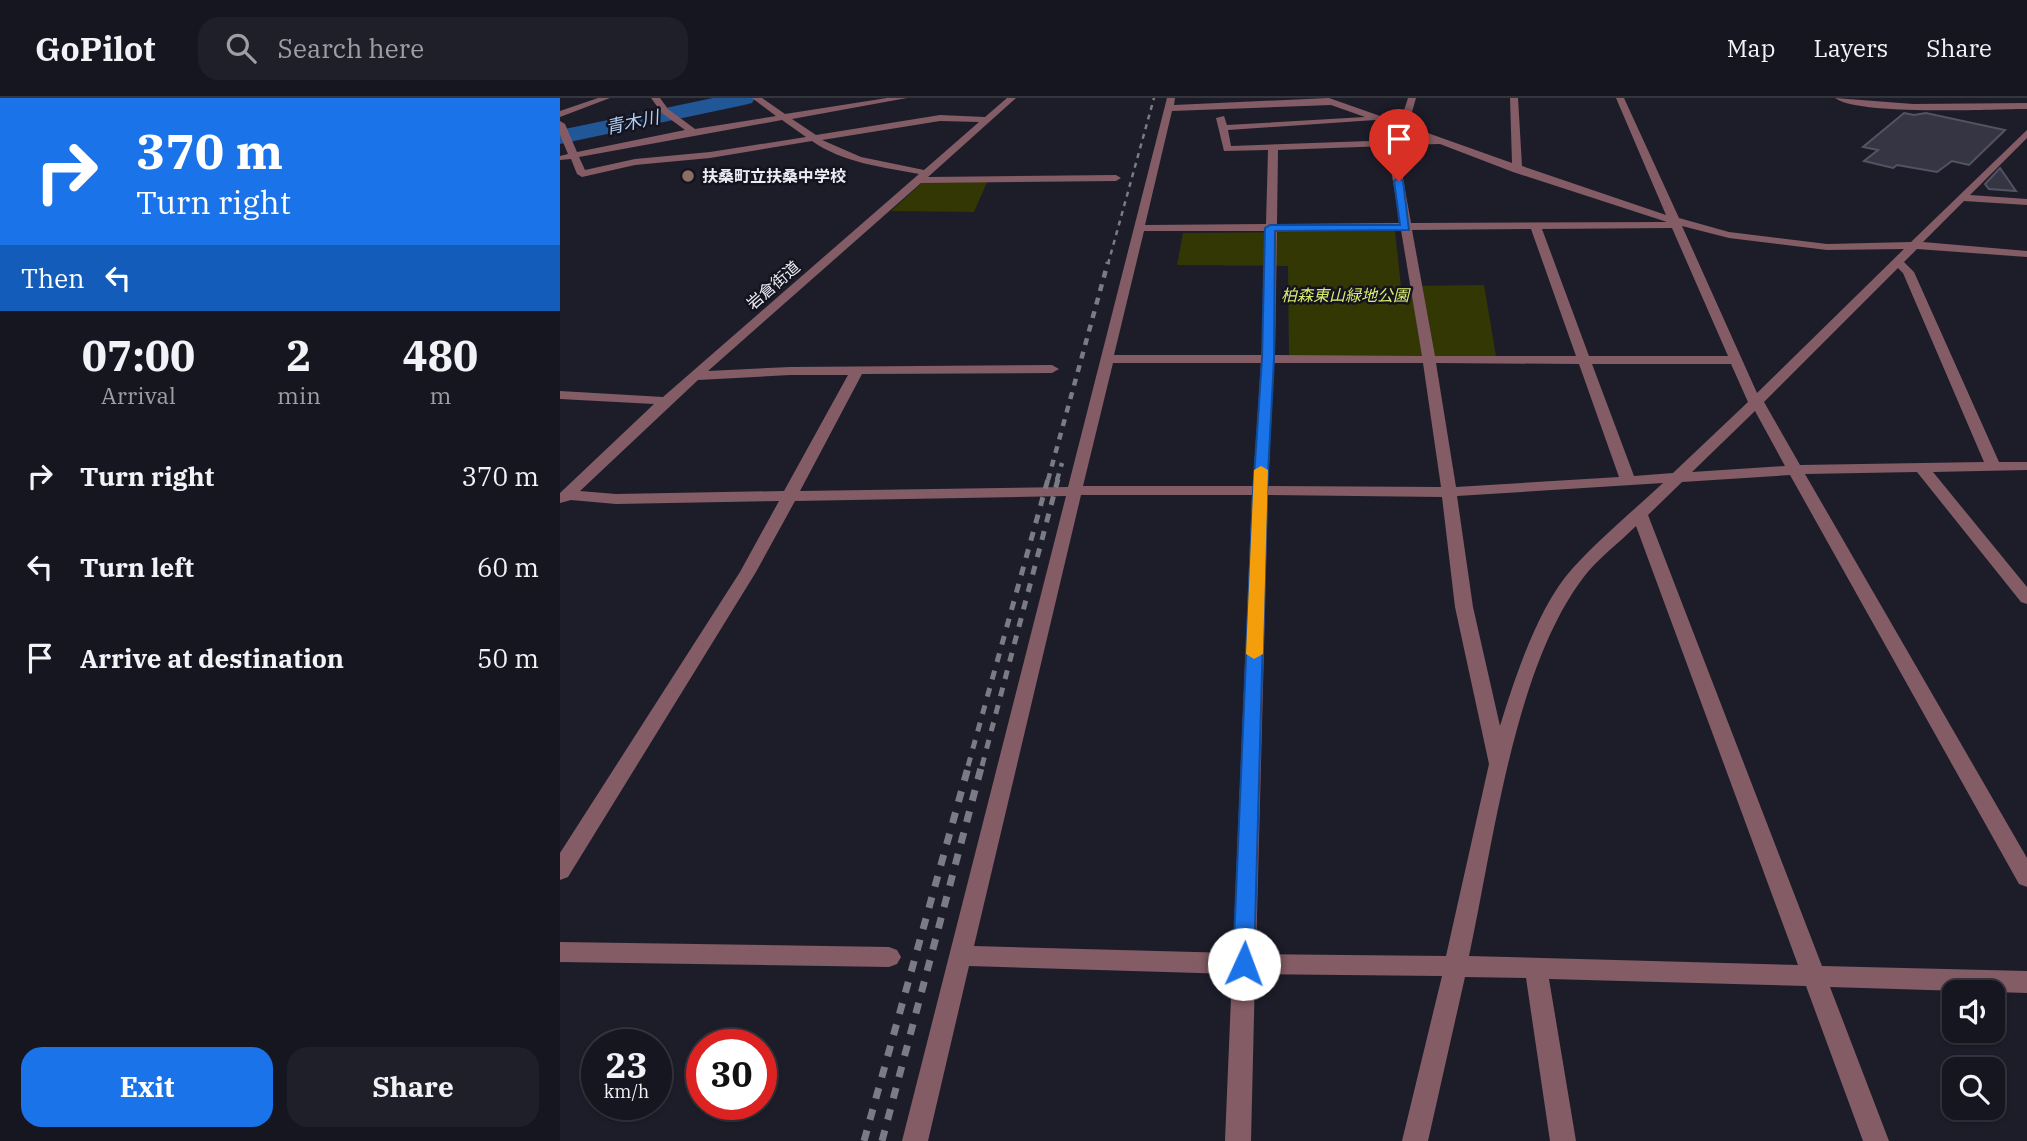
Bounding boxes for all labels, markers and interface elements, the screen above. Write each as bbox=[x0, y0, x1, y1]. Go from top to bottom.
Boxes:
search box bbox=[198, 17, 688, 80]
text: GoPilot bbox=[35, 27, 156, 70]
icon: search bbox=[222, 29, 260, 67]
text: Search here bbox=[278, 31, 424, 65]
text: Map bbox=[1727, 32, 1775, 64]
text: Layers bbox=[1813, 32, 1888, 64]
text: Share bbox=[1926, 32, 1992, 64]
water label: 青木川 bbox=[603, 105, 663, 139]
pin bbox=[1369, 109, 1429, 181]
text: 370 m bbox=[136, 119, 283, 182]
icon: arrive bbox=[1380, 120, 1418, 158]
icon: right bbox=[21, 126, 112, 217]
place label: 扶桑町立扶桑中学校 bbox=[702, 166, 846, 186]
marker: 扶桑町立扶桑中学校 bbox=[680, 168, 696, 184]
text: Turn right bbox=[136, 181, 291, 223]
street label: 岩倉街道 bbox=[742, 256, 804, 314]
icon: left bbox=[99, 259, 137, 297]
text: Then bbox=[21, 261, 85, 295]
park label: 柏森東山緑地公園 bbox=[1281, 285, 1411, 305]
text: 07:00 bbox=[82, 328, 195, 383]
text: 2 bbox=[286, 328, 312, 383]
text: 480 bbox=[403, 328, 478, 383]
text: Arrival bbox=[101, 380, 176, 410]
text: min bbox=[277, 380, 321, 410]
text: m bbox=[429, 380, 451, 410]
icon: right bbox=[21, 457, 59, 495]
text: Turn right bbox=[80, 459, 214, 493]
text: 370 m bbox=[461, 459, 539, 493]
icon: left bbox=[21, 548, 59, 586]
text: Turn left bbox=[80, 550, 194, 584]
text: 60 m bbox=[477, 550, 539, 584]
icon: arrive bbox=[21, 639, 59, 677]
text: Arrive at destination bbox=[80, 641, 344, 675]
text: 50 m bbox=[477, 641, 539, 675]
position arrow bbox=[1207, 927, 1281, 1001]
map controls bbox=[1942, 980, 2005, 1120]
button: sound bbox=[1942, 980, 2005, 1043]
speed limit sign: 30 bbox=[686, 1029, 777, 1120]
text: 23 bbox=[605, 1042, 648, 1088]
button: Exit bbox=[21, 1047, 273, 1127]
button: Share bbox=[287, 1047, 539, 1127]
button: search bbox=[1942, 1057, 2005, 1120]
text: km/h bbox=[604, 1080, 649, 1103]

